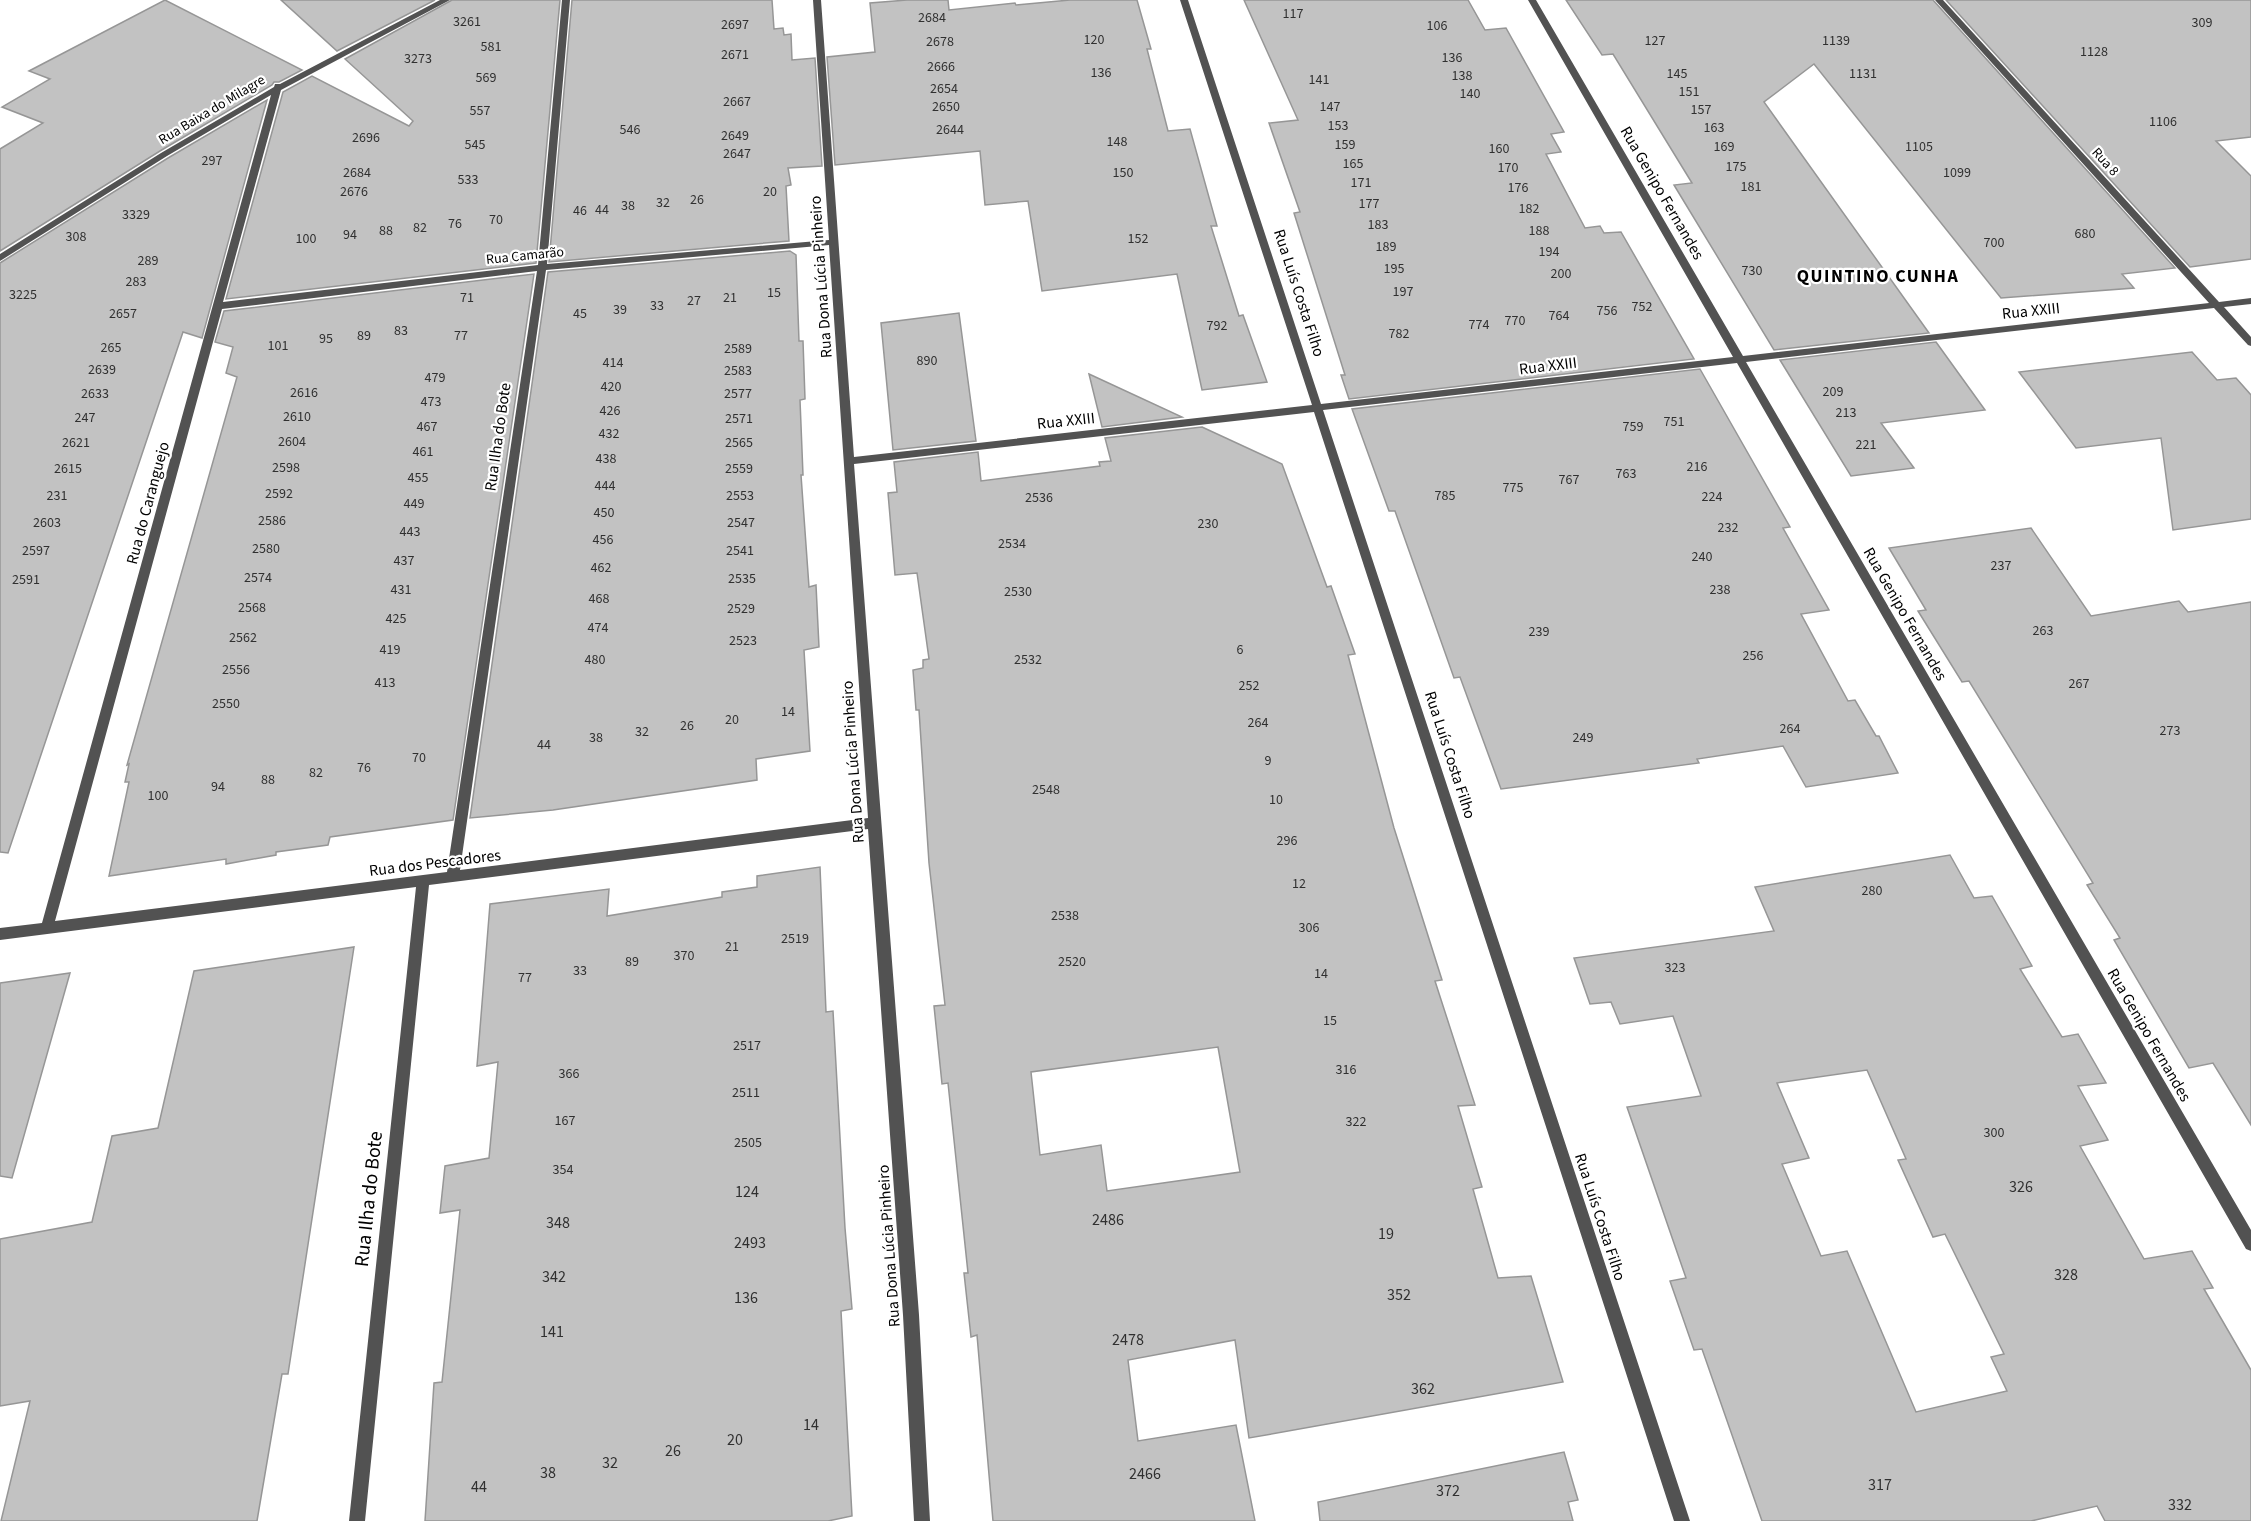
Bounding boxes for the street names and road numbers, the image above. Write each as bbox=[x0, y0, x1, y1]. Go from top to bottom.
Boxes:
street label: Rua Baixa do Milagre bbox=[155, 70, 269, 150]
street label: Rua Genipo Fernandes bbox=[1615, 122, 1709, 264]
street label: Rua 8 bbox=[2087, 143, 2123, 181]
street label: Rua Dona Lúcia Pinheiro bbox=[804, 195, 838, 359]
street label: Rua Luís Costa Filho bbox=[1268, 226, 1330, 360]
street label: Rua Camarão bbox=[485, 242, 565, 270]
street label: Rua XXIII bbox=[2001, 297, 2061, 325]
street label: Rua XXIII bbox=[1518, 352, 1578, 380]
street label: Rua Ilha do Bote bbox=[480, 381, 516, 493]
street label: Rua XXIII bbox=[1036, 407, 1096, 435]
street label: Rua do Caranguejo bbox=[121, 439, 175, 567]
street label: Rua Genipo Fernandes bbox=[1858, 543, 1952, 685]
street label: Rua Dona Lúcia Pinheiro bbox=[836, 680, 870, 844]
street label: Rua Luís Costa Filho bbox=[1419, 688, 1481, 822]
street label: Rua dos Pescadores bbox=[368, 844, 502, 882]
street label: Rua Genipo Fernandes bbox=[2102, 964, 2196, 1106]
street label: Rua Ilha do Bote bbox=[348, 1130, 390, 1268]
street label: Rua Luís Costa Filho bbox=[1569, 1150, 1631, 1284]
street label: Rua Dona Lúcia Pinheiro bbox=[872, 1164, 906, 1328]

